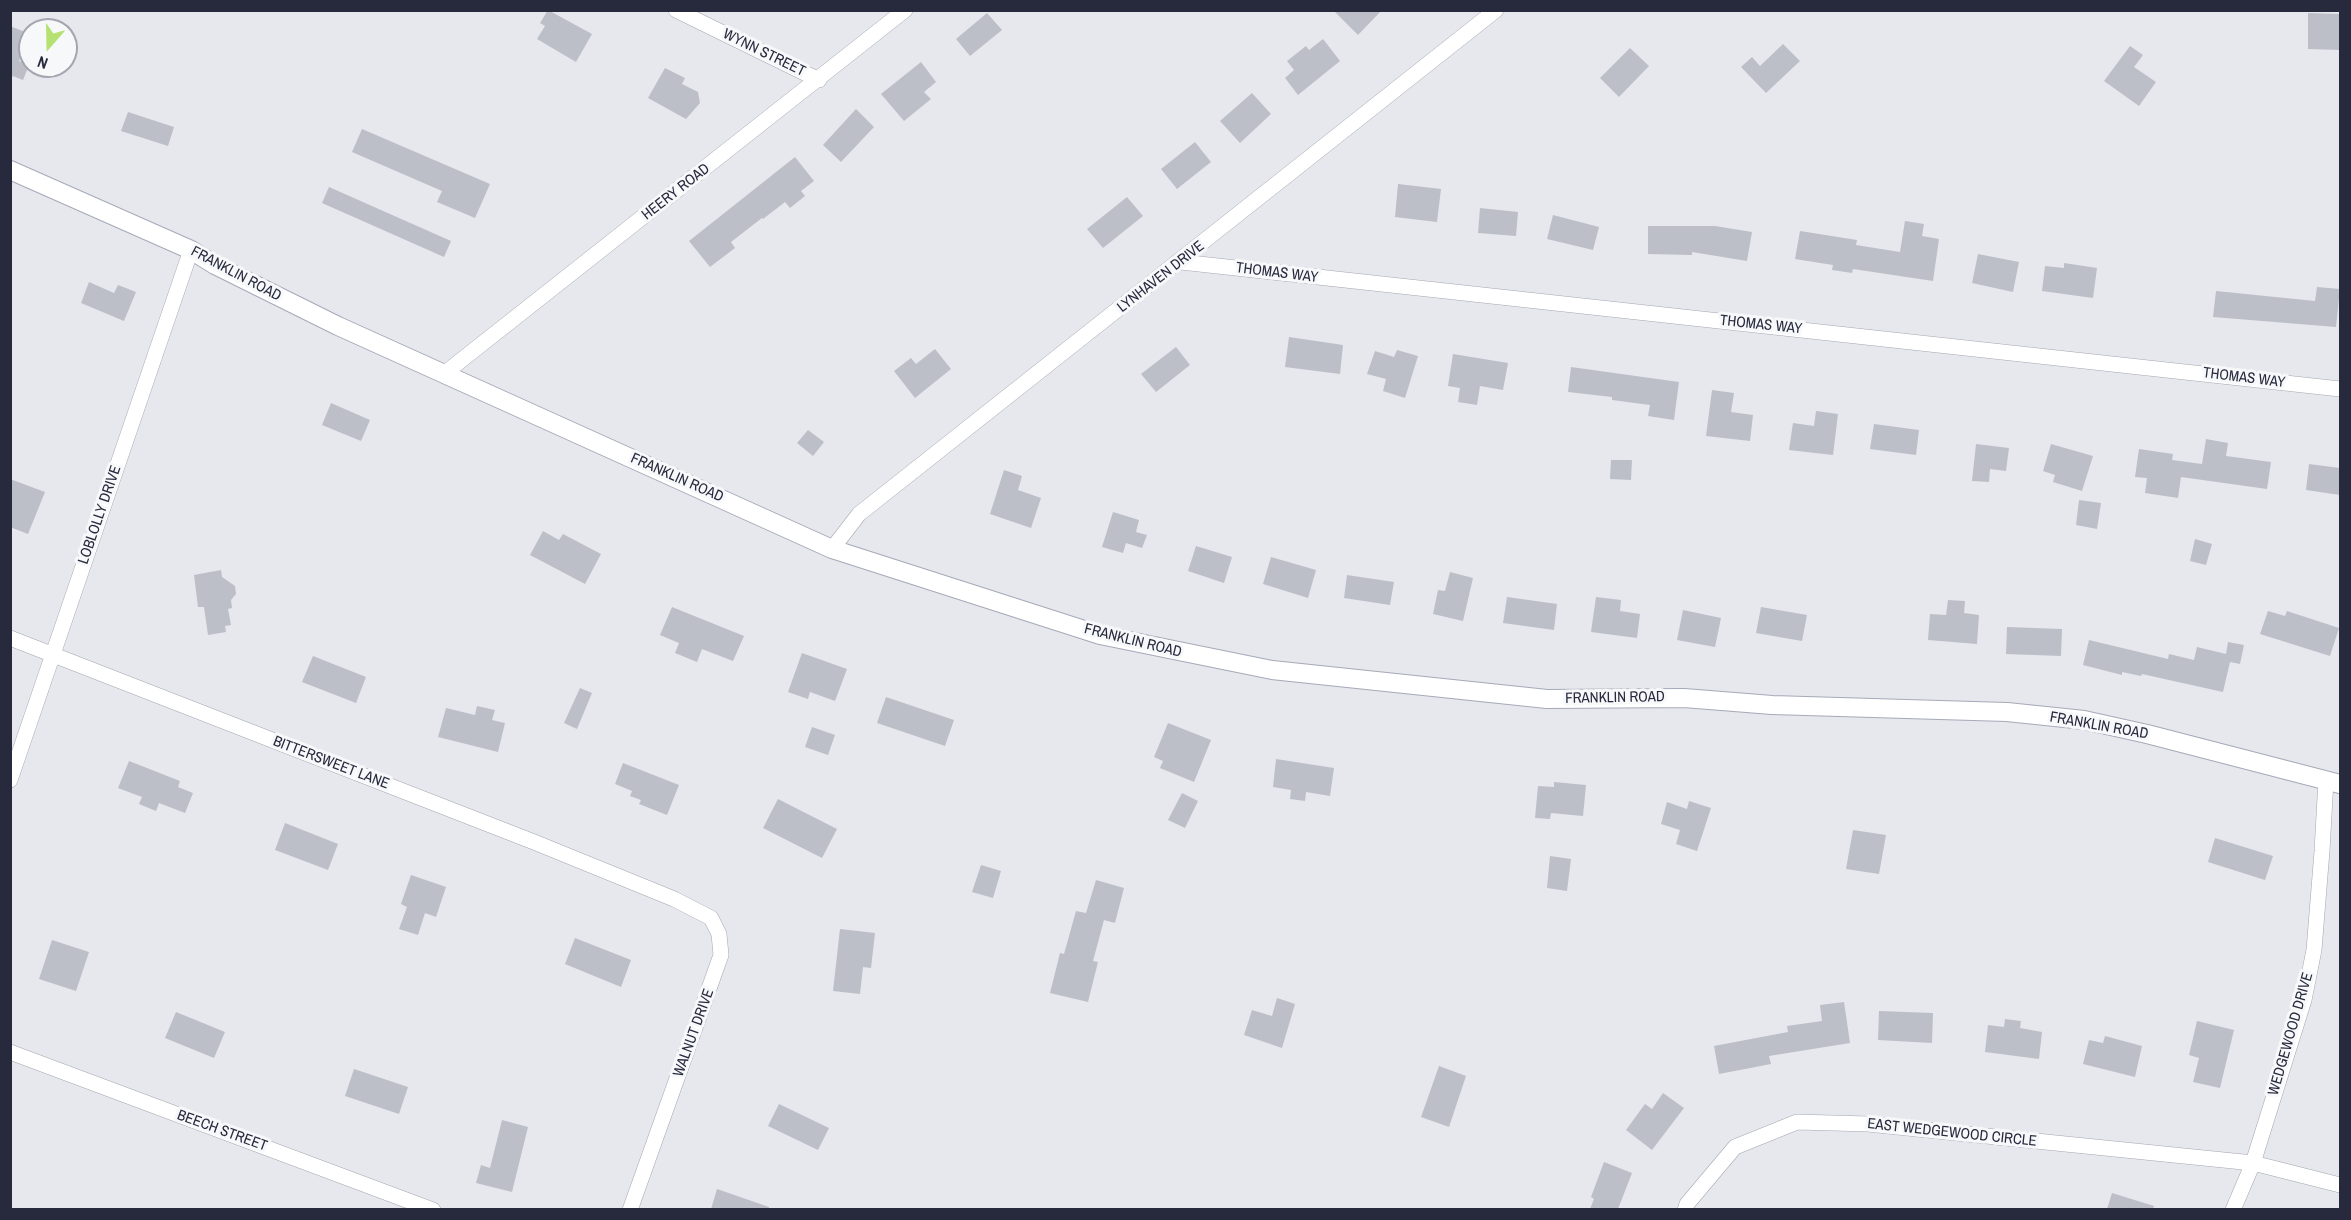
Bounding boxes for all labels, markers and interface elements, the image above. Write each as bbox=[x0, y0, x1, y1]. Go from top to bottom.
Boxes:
north arrow bbox=[18, 18, 78, 78]
street label: WYNN STREET bbox=[720, 25, 808, 81]
text: N bbox=[34, 51, 51, 75]
street label: HEERY ROAD bbox=[638, 160, 714, 224]
street label: LYNHAVEN DRIVE bbox=[1114, 237, 1208, 317]
street label: FRANKLIN ROAD bbox=[188, 243, 284, 305]
street label: THOMAS WAY bbox=[1235, 259, 1319, 287]
street label: THOMAS WAY bbox=[1719, 312, 1803, 338]
street label: THOMAS WAY bbox=[2202, 364, 2286, 392]
street label: FRANKLIN ROAD bbox=[628, 449, 726, 507]
street label: LOBLOLLY DRIVE bbox=[75, 463, 125, 567]
street label: FRANKLIN ROAD bbox=[1082, 620, 1184, 662]
street label: FRANKLIN ROAD bbox=[1565, 688, 1665, 708]
street label: FRANKLIN ROAD bbox=[2048, 708, 2150, 744]
street label: BITTERSWEET LANE bbox=[270, 733, 392, 793]
street label: WEDGEWOOD DRIVE bbox=[2265, 970, 2317, 1098]
street label: WALNUT DRIVE bbox=[670, 986, 718, 1080]
street label: BEECH STREET bbox=[175, 1106, 269, 1156]
street label: EAST WEDGEWOOD CIRCLE bbox=[1866, 1115, 2038, 1151]

